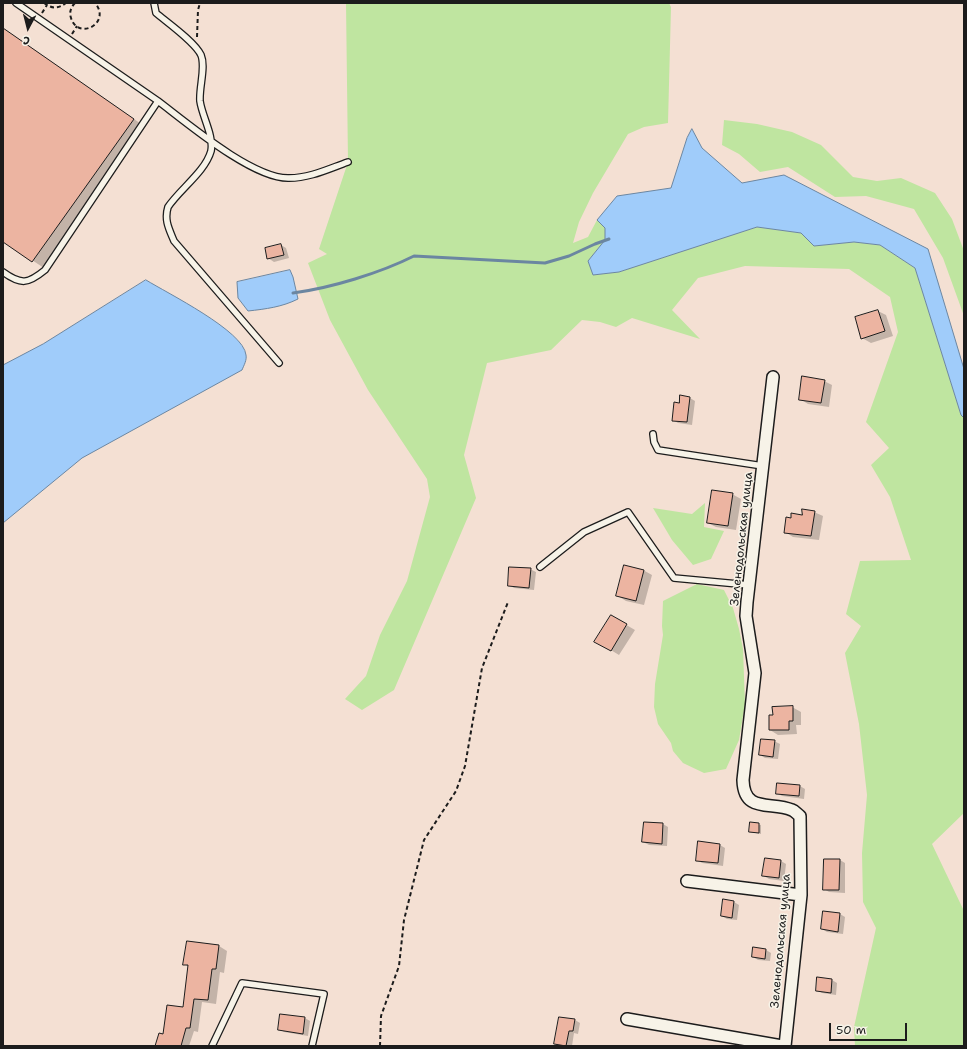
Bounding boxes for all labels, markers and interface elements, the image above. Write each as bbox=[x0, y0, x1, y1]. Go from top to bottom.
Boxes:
north arrow bbox=[8, 8, 48, 48]
text: С bbox=[22, 33, 31, 48]
street label: Зеленодольская улица bbox=[728, 471, 756, 607]
street label: Зеленодольская улица bbox=[768, 873, 794, 1009]
scale bar bbox=[831, 1015, 909, 1041]
text: 50 m bbox=[836, 1022, 866, 1038]

